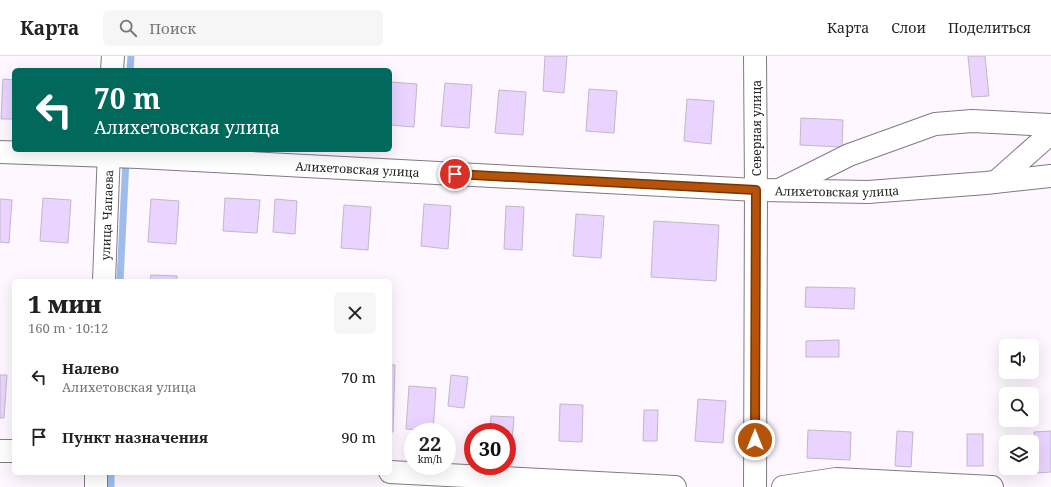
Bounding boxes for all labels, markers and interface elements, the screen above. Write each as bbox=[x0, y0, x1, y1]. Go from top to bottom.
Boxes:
search box bbox=[103, 10, 383, 46]
text: Карта bbox=[20, 15, 79, 41]
icon: search bbox=[117, 17, 139, 39]
text: Поиск bbox=[149, 18, 196, 38]
text: Карта bbox=[827, 18, 869, 37]
text: Слои bbox=[891, 18, 926, 37]
text: Поделиться bbox=[948, 18, 1031, 37]
text: 70 m bbox=[94, 79, 161, 117]
street label: Северная улица bbox=[748, 80, 765, 176]
icon: left bbox=[28, 84, 80, 136]
text: Алихетовская улица bbox=[94, 115, 280, 139]
street label: Алихетовская улица bbox=[295, 157, 420, 181]
pin bbox=[438, 157, 472, 191]
icon: arrive bbox=[444, 163, 466, 185]
street label: улица Чапаева bbox=[96, 169, 117, 261]
street label: Алихетовская улица bbox=[775, 181, 900, 201]
text: 1 мин bbox=[28, 287, 102, 320]
button: close bbox=[334, 292, 376, 334]
text: 160 m · 10:12 bbox=[28, 319, 108, 337]
map controls bbox=[999, 339, 1039, 475]
button: sound bbox=[999, 339, 1039, 379]
text: Налево bbox=[62, 358, 119, 378]
icon: left bbox=[28, 366, 50, 388]
text: 70 m bbox=[341, 367, 376, 387]
text: Алихетовская улица bbox=[62, 378, 196, 396]
button: search bbox=[999, 387, 1039, 427]
position arrow bbox=[734, 419, 776, 461]
speed limit sign: 30 bbox=[464, 423, 516, 475]
icon: arrive bbox=[28, 426, 50, 448]
text: Пункт назначения bbox=[62, 427, 208, 447]
text: 90 m bbox=[341, 427, 376, 447]
text: 22 bbox=[419, 430, 441, 457]
button: layers bbox=[999, 435, 1039, 475]
text: km/h bbox=[418, 452, 442, 466]

